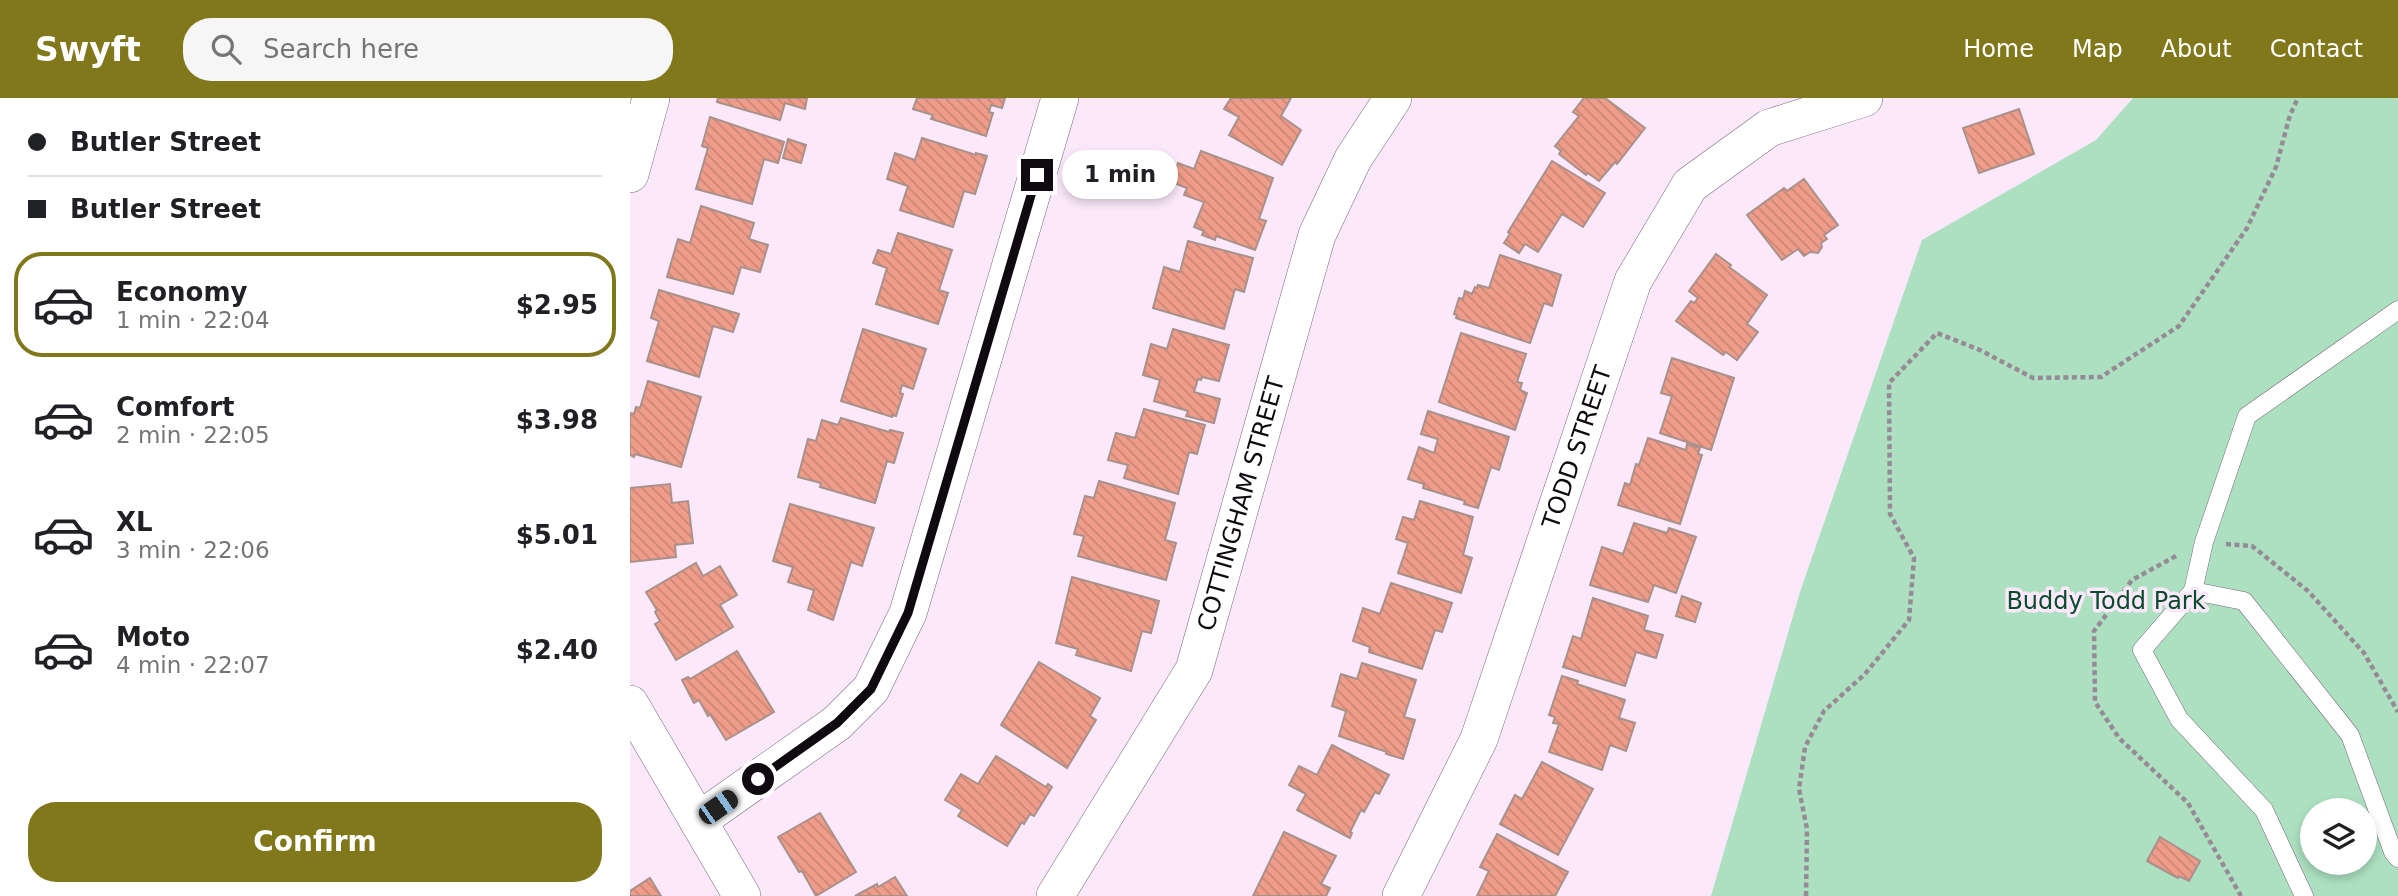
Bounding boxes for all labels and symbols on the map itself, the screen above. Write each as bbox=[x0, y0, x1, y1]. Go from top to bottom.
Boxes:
callout: 1 min bbox=[1062, 150, 1177, 200]
route end bbox=[1021, 159, 1053, 191]
street label: TODD STREET bbox=[1536, 362, 1617, 533]
street label: COTTINGHAM STREET bbox=[1192, 373, 1290, 634]
park label: Buddy Todd Park bbox=[2006, 587, 2206, 615]
route start bbox=[742, 763, 774, 795]
car bbox=[695, 786, 742, 828]

